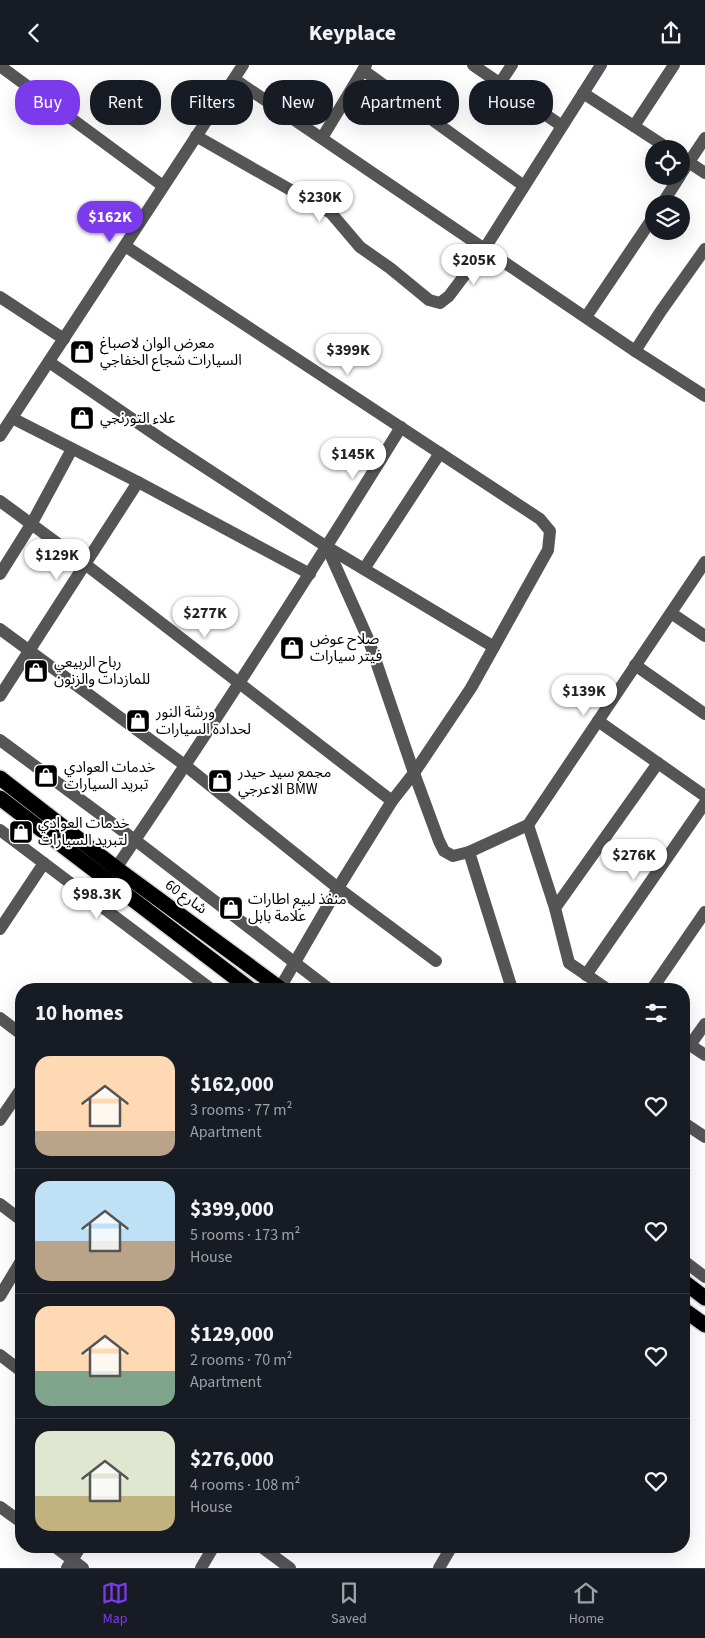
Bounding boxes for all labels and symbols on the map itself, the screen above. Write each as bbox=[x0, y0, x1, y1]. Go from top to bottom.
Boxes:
pin: $230K bbox=[285, 181, 355, 223]
pin: $162K bbox=[75, 201, 145, 243]
pin: $205K bbox=[439, 243, 509, 286]
place label: معرض الوان لاصباغ السيارات شجاع الخفاجي bbox=[100, 333, 242, 372]
pin: $399K bbox=[313, 333, 383, 376]
shop icon: معرض الوان لاصباغ السيارات شجاع الخفاجي bbox=[69, 339, 95, 365]
shop icon: علاء التورنجي bbox=[69, 405, 95, 431]
place label: علاء التورنجي bbox=[100, 408, 176, 429]
pin: $145K bbox=[318, 437, 388, 480]
pin: $129K bbox=[22, 539, 92, 581]
pin: $277K bbox=[170, 597, 240, 639]
place label: صلاح عوض فيتر سيارات bbox=[310, 629, 382, 667]
shop icon: صلاح عوض فيتر سيارات bbox=[279, 635, 305, 661]
place label: رباح الربيعي للمازدات والزنون bbox=[54, 652, 150, 690]
shop icon: رباح الربيعي للمازدات والزنون bbox=[23, 658, 49, 684]
pin: $139K bbox=[549, 675, 619, 717]
place label: ورشة النور لحدادة السيارات bbox=[155, 702, 251, 740]
shop icon: ورشة النور لحدادة السيارات bbox=[125, 708, 151, 734]
place label: خدمات العوادي تبريد السيارات bbox=[64, 757, 156, 795]
place label: مجمع سيد حيدر الاعرجي BMW bbox=[237, 762, 331, 800]
shop icon: خدمات العوادي تبريد السيارات bbox=[33, 763, 59, 789]
shop icon: مجمع سيد حيدر الاعرجي BMW bbox=[207, 768, 233, 794]
place label: خدمات العوادي لتبريد السيارات bbox=[38, 813, 130, 851]
shop icon: خدمات العوادي لتبريد السيارات bbox=[8, 819, 34, 845]
pin: $276K bbox=[599, 839, 669, 881]
street label: شارع 60 bbox=[160, 875, 211, 920]
pin: $98.3K bbox=[56, 877, 138, 920]
place label: منفذ لبيع اطارات علامة بابل bbox=[248, 889, 347, 927]
shop icon: منفذ لبيع اطارات علامة بابل bbox=[218, 895, 244, 921]

